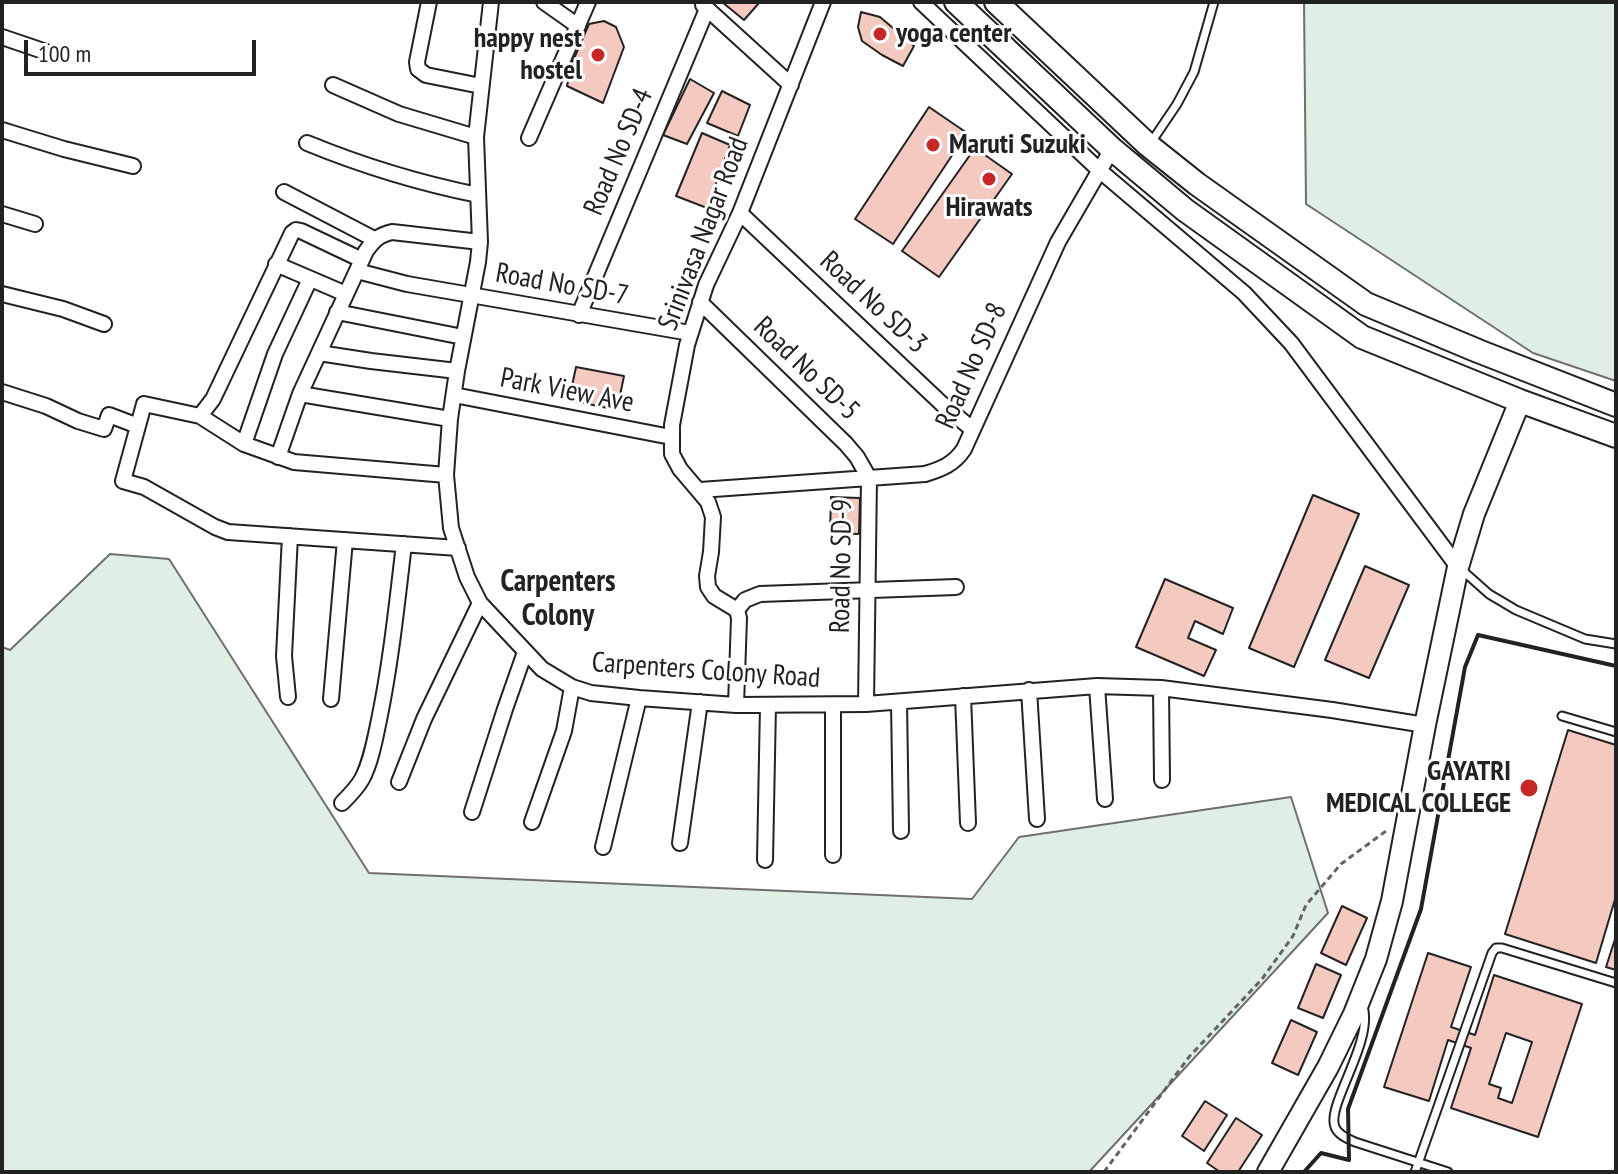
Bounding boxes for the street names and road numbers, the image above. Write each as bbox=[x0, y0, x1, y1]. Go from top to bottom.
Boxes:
street label: Road No SD-4 bbox=[577, 84, 661, 220]
street label: Srinivasa Nagar Road bbox=[652, 133, 756, 335]
street label: Road No SD-3 bbox=[812, 245, 934, 361]
street label: Road No SD-7 bbox=[493, 257, 631, 313]
street label: Road No SD-8 bbox=[929, 298, 1015, 434]
street label: Road No SD-5 bbox=[746, 310, 866, 428]
street label: Park View Ave bbox=[497, 362, 637, 420]
street label: Road No SD-9 bbox=[824, 499, 860, 633]
street label: Carpenters Colony Road bbox=[591, 646, 821, 696]

